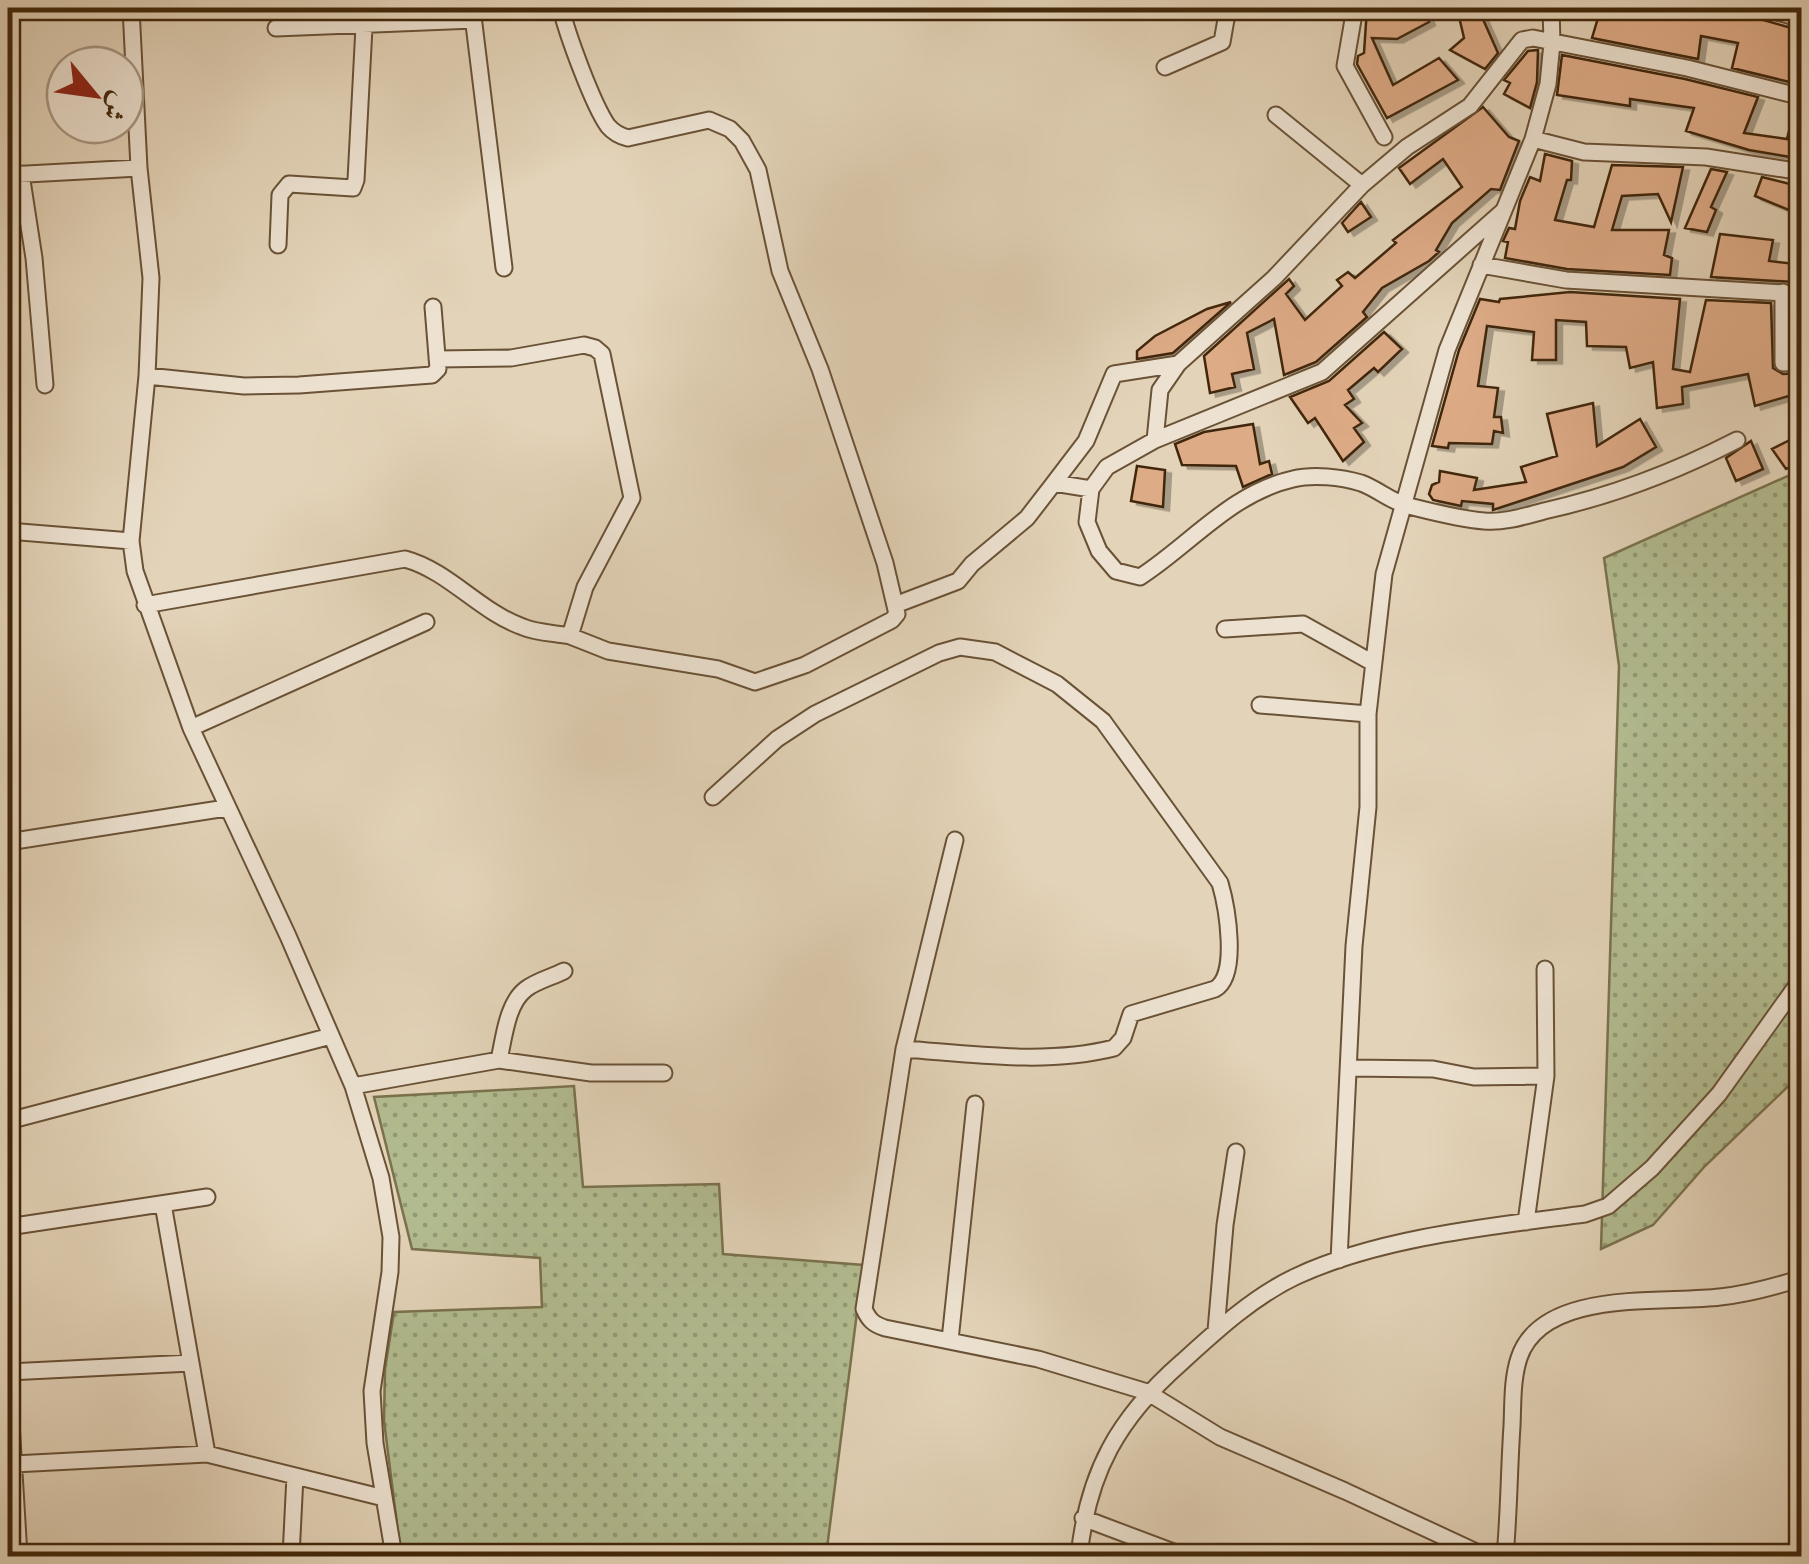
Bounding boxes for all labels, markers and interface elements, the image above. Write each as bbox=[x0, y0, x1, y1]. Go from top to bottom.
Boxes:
north arrow bbox=[45, 45, 145, 145]
text: ش bbox=[91, 84, 138, 128]

